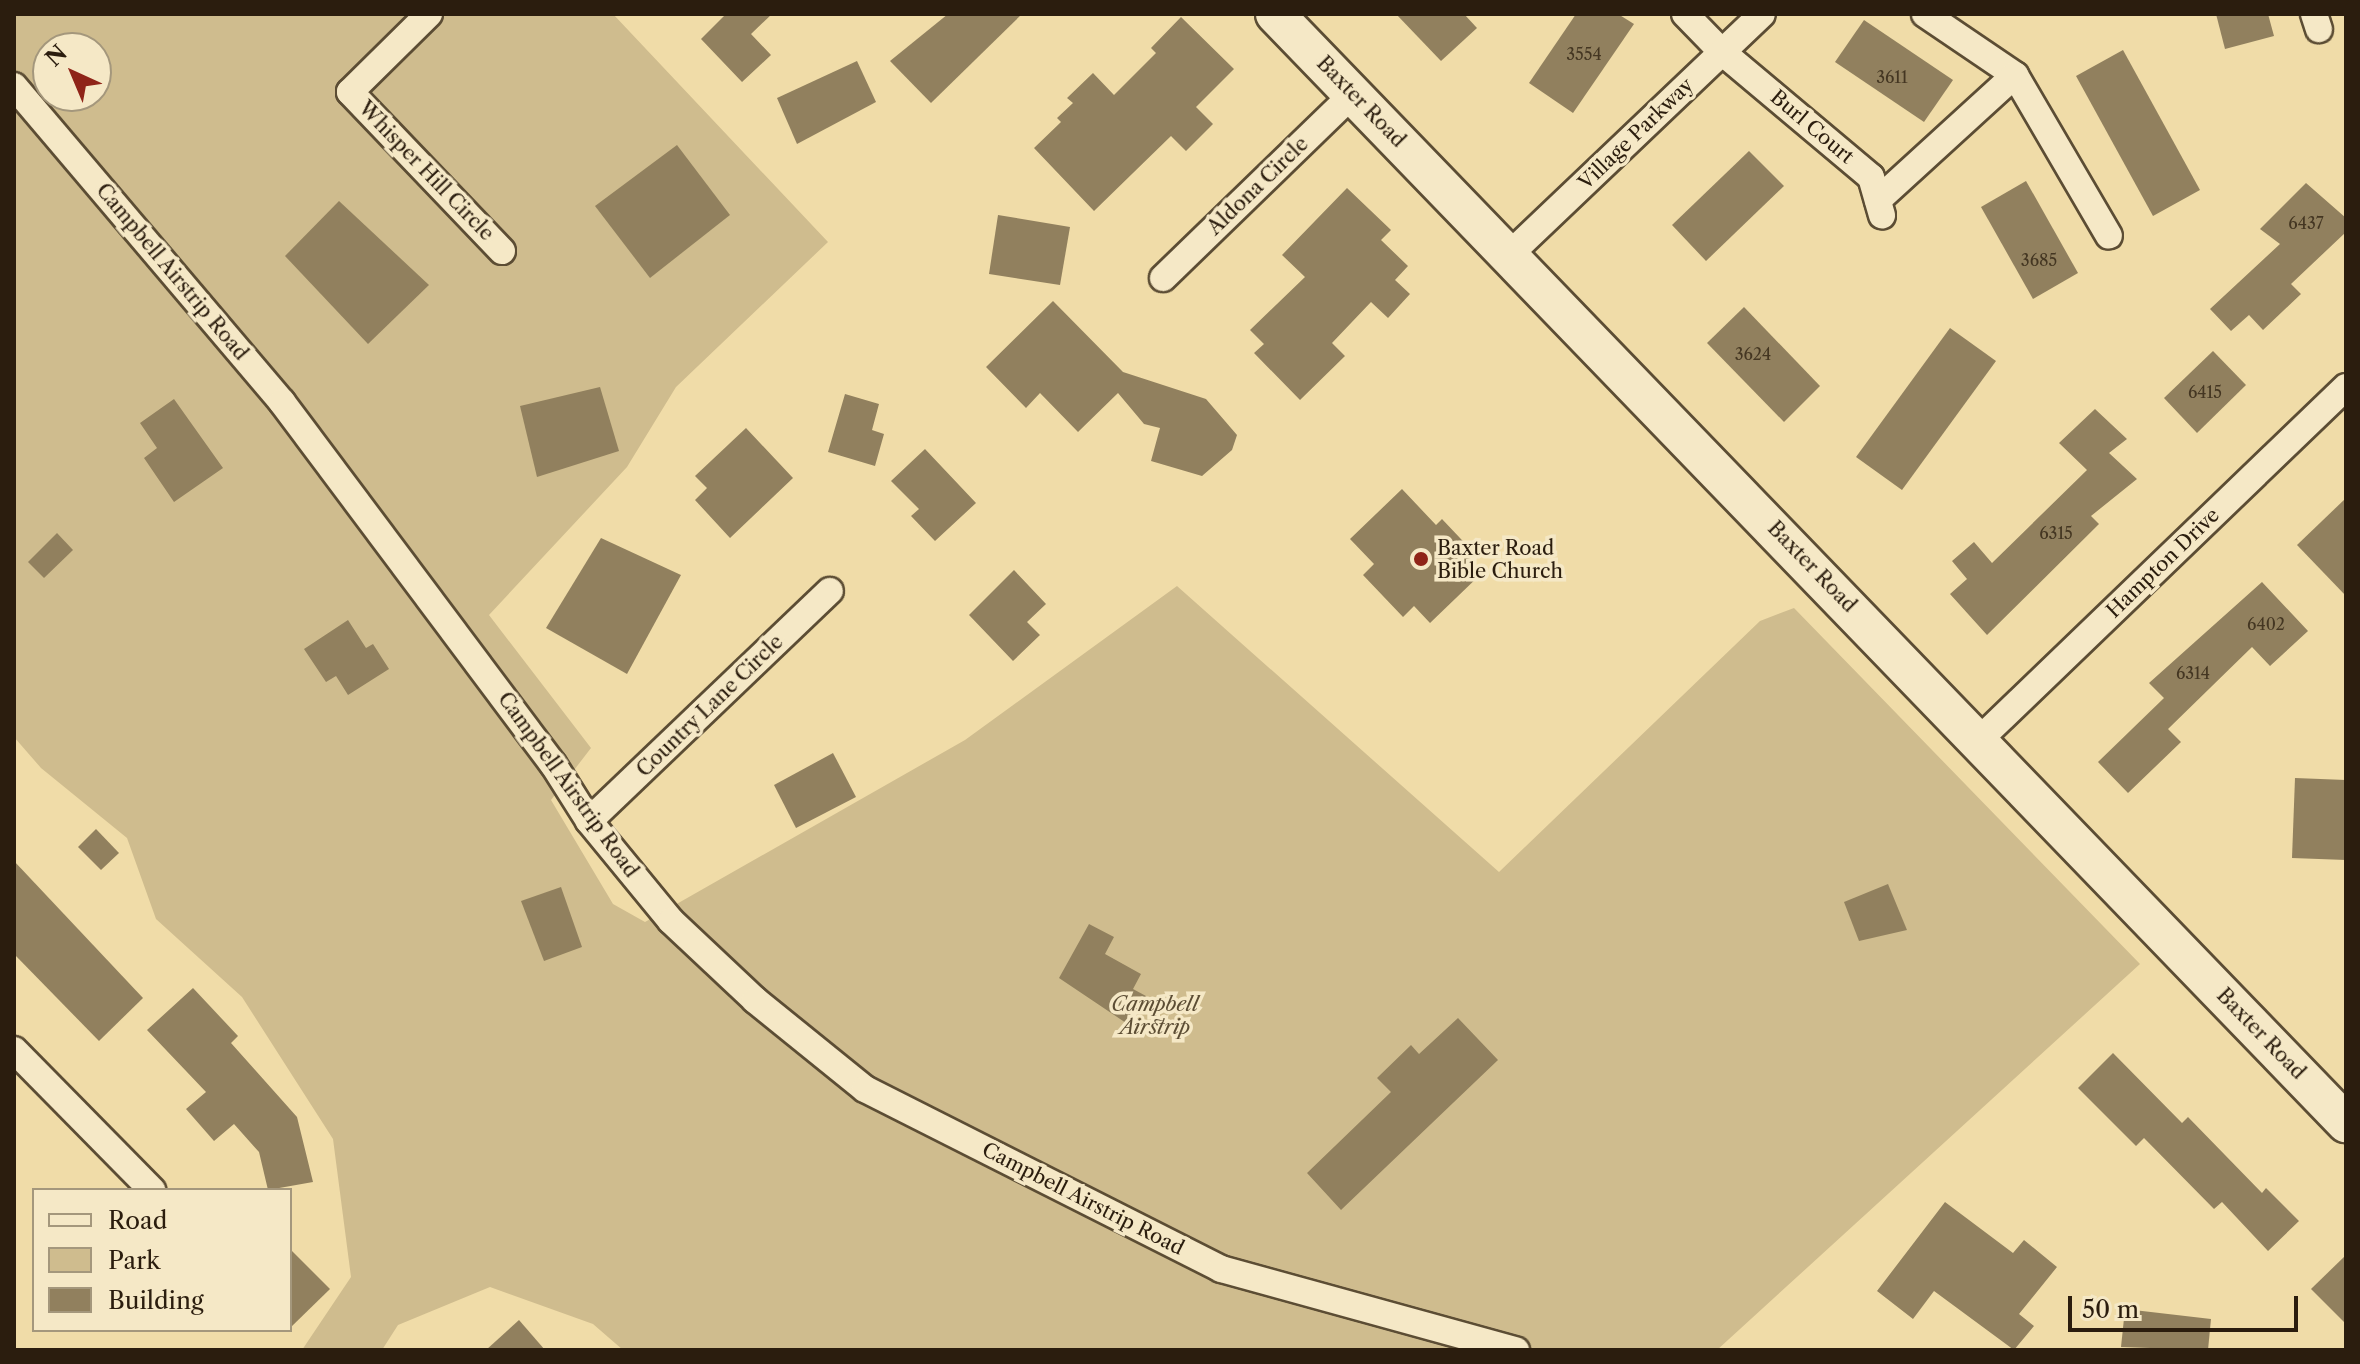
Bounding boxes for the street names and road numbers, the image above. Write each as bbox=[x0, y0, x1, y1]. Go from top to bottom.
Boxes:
street label: Baxter Road bbox=[1312, 51, 1410, 153]
street label: Village Parkway bbox=[1574, 73, 1698, 195]
street label: Burl Court bbox=[1765, 85, 1859, 169]
street label: Whisper Hill Circle bbox=[353, 96, 499, 246]
street label: Aldona Circle bbox=[1203, 132, 1313, 240]
street label: Campbell Airstrip Road bbox=[91, 178, 253, 366]
street label: Hampton Drive bbox=[2102, 503, 2224, 623]
street label: Baxter Road bbox=[1763, 516, 1861, 618]
street label: Country Lane Circle bbox=[632, 630, 788, 782]
street label: Campbell Airstrip Road bbox=[492, 687, 644, 883]
street label: Baxter Road bbox=[2212, 983, 2310, 1085]
street label: Campbell Airstrip Road bbox=[978, 1137, 1188, 1261]

